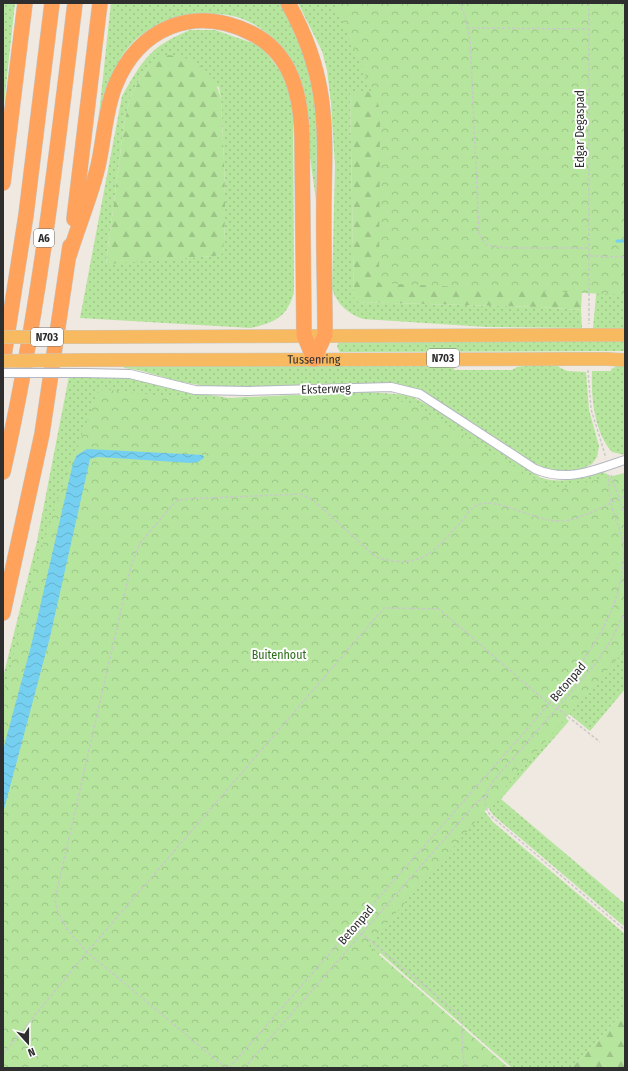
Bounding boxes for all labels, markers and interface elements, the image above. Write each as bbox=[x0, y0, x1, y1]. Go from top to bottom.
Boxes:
street label: Edgar Degaspad bbox=[573, 90, 587, 168]
road number: A6 bbox=[34, 229, 54, 247]
road number: N703 bbox=[31, 328, 63, 346]
road number: N703 bbox=[427, 349, 459, 367]
street label: Tussenring bbox=[288, 352, 341, 367]
street label: Eksterweg bbox=[301, 381, 351, 397]
park label: Buitenhout bbox=[252, 648, 306, 662]
street label: Betonpad bbox=[547, 659, 589, 705]
street label: Betonpad bbox=[335, 902, 377, 948]
north arrow bbox=[8, 1023, 48, 1063]
text: N bbox=[26, 1045, 37, 1059]

